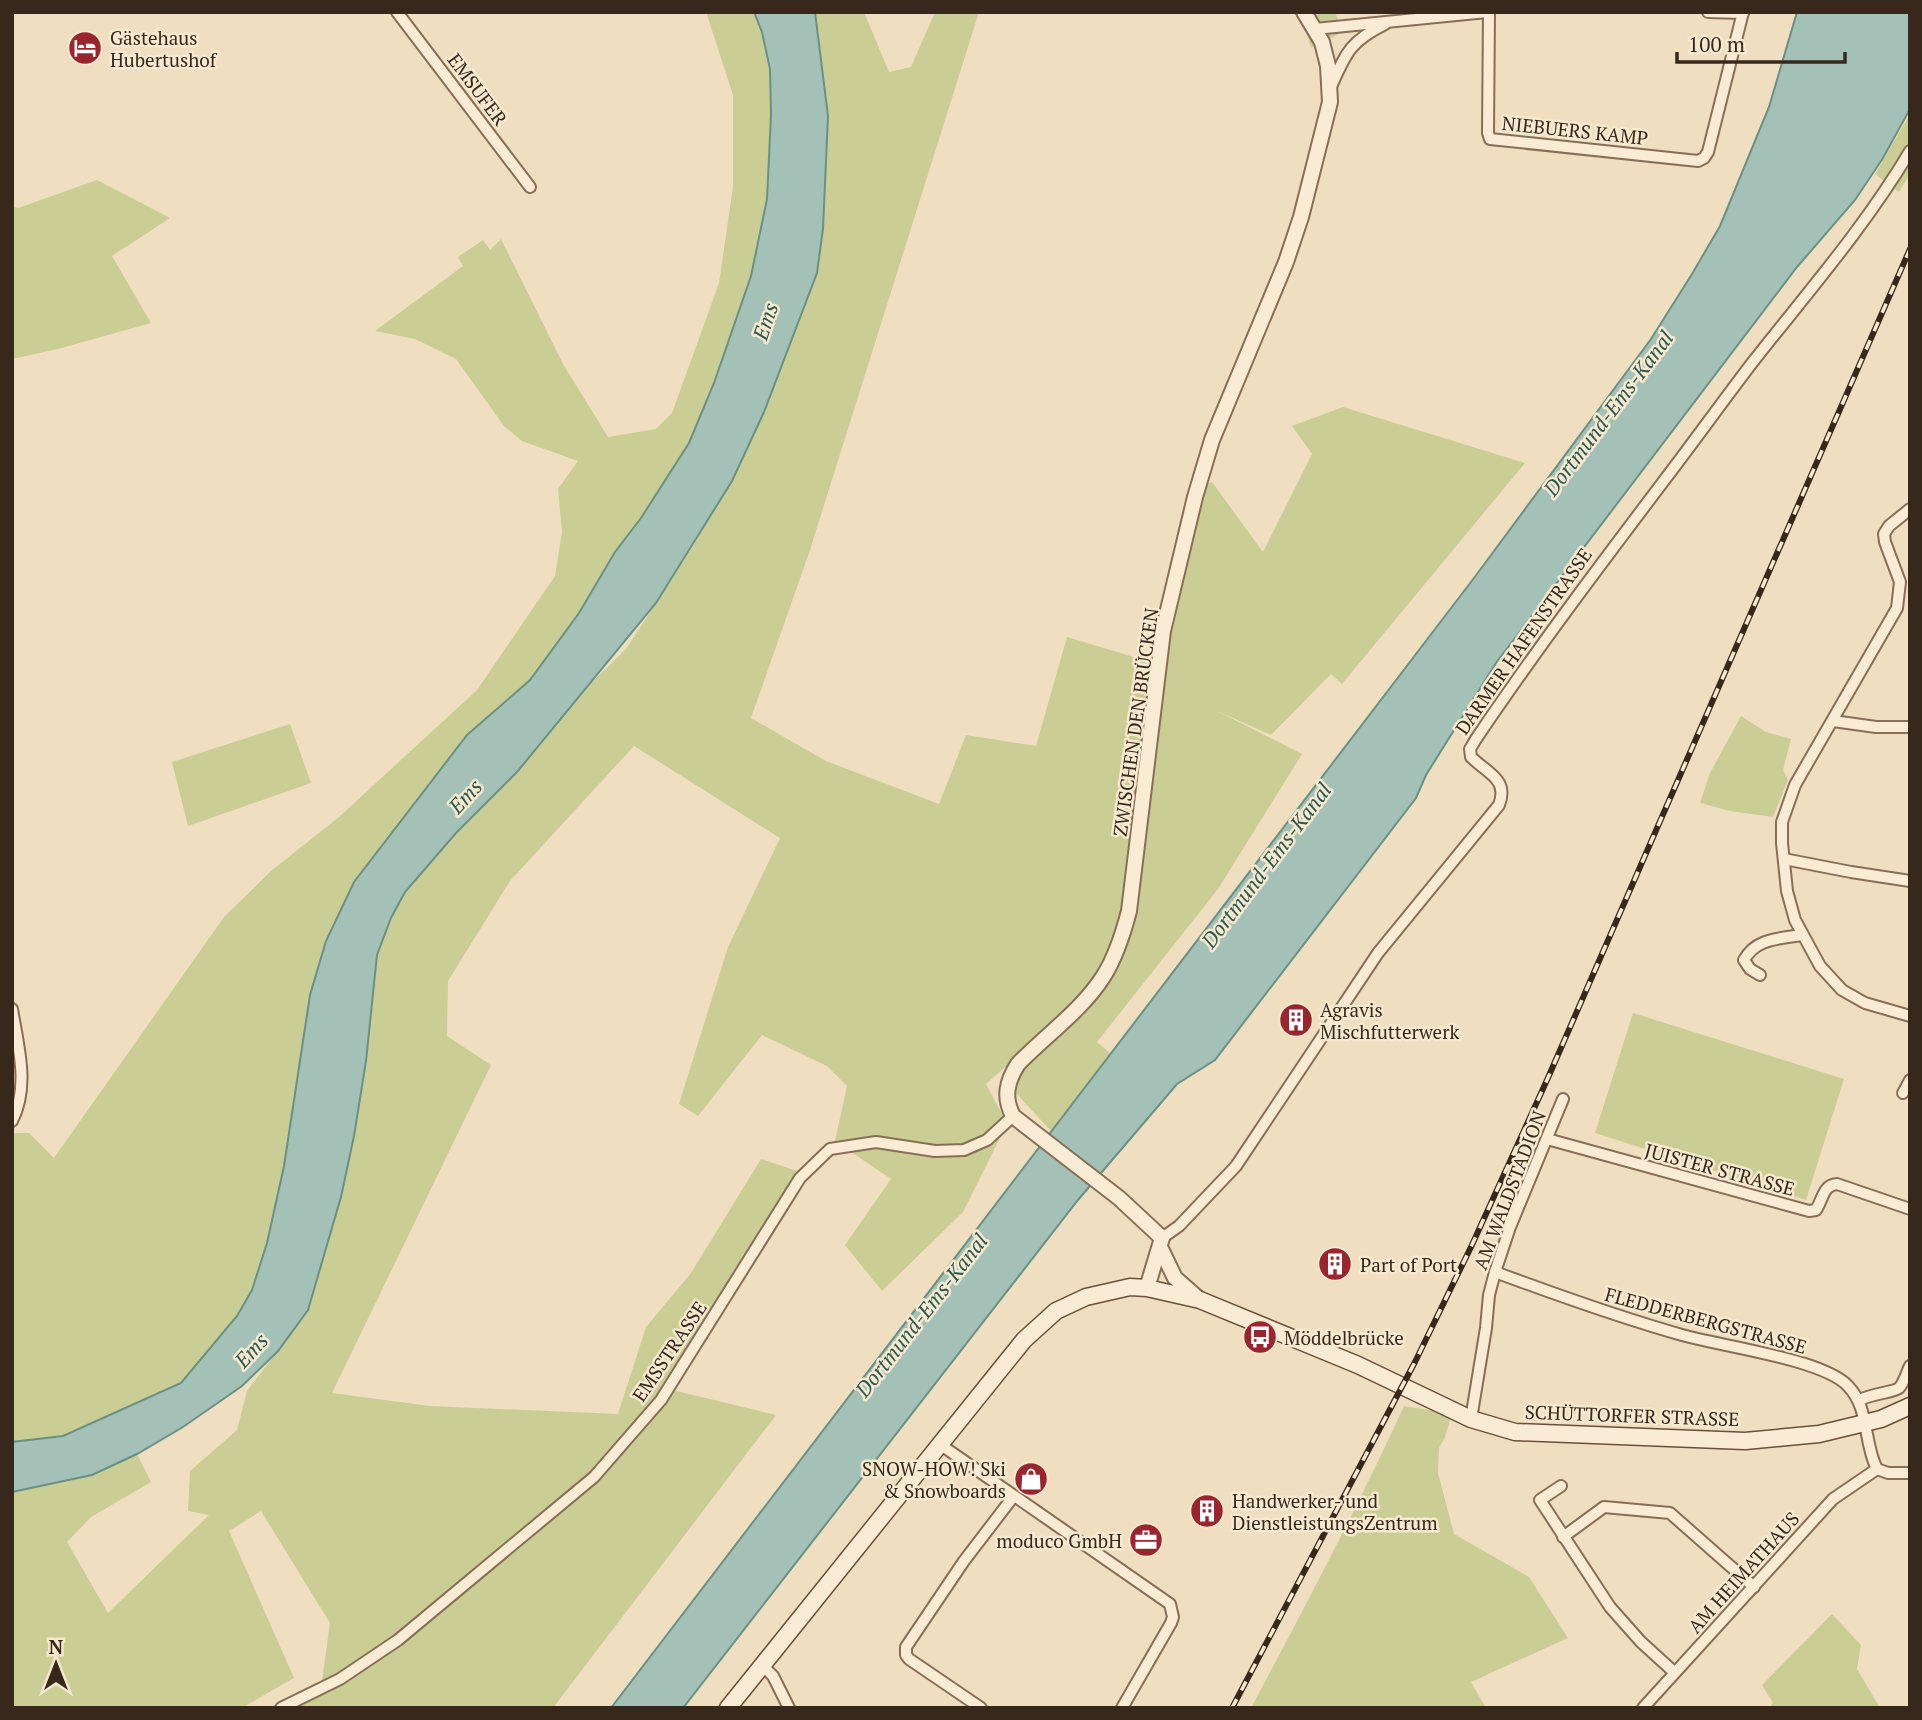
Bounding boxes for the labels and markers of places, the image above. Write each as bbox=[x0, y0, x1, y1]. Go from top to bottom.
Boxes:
place label: Gästehaus Hubertushof bbox=[110, 25, 218, 72]
hotel icon: Gästehaus Hubertushof bbox=[66, 29, 104, 67]
place label: Agravis Mischfutterwerk bbox=[1320, 997, 1459, 1044]
building icon: Agravis Mischfutterwerk bbox=[1277, 1001, 1315, 1039]
building icon: Part of Port bbox=[1316, 1245, 1354, 1283]
place label: Part of Port bbox=[1360, 1252, 1457, 1277]
bus stop icon: Möddelbrücke bbox=[1241, 1318, 1279, 1356]
place label: Möddelbrücke bbox=[1284, 1325, 1404, 1350]
place label: SNOW-HOW! Ski & Snowboards bbox=[862, 1456, 1006, 1503]
shop icon: SNOW-HOW! Ski & Snowboards bbox=[1012, 1460, 1050, 1498]
place label: Handwerker- und DienstleistungsZentrum bbox=[1232, 1488, 1438, 1535]
building icon: Handwerker- und DienstleistungsZentrum bbox=[1188, 1492, 1226, 1530]
office icon: moduco GmbH bbox=[1127, 1521, 1165, 1559]
place label: moduco GmbH bbox=[996, 1528, 1122, 1553]

